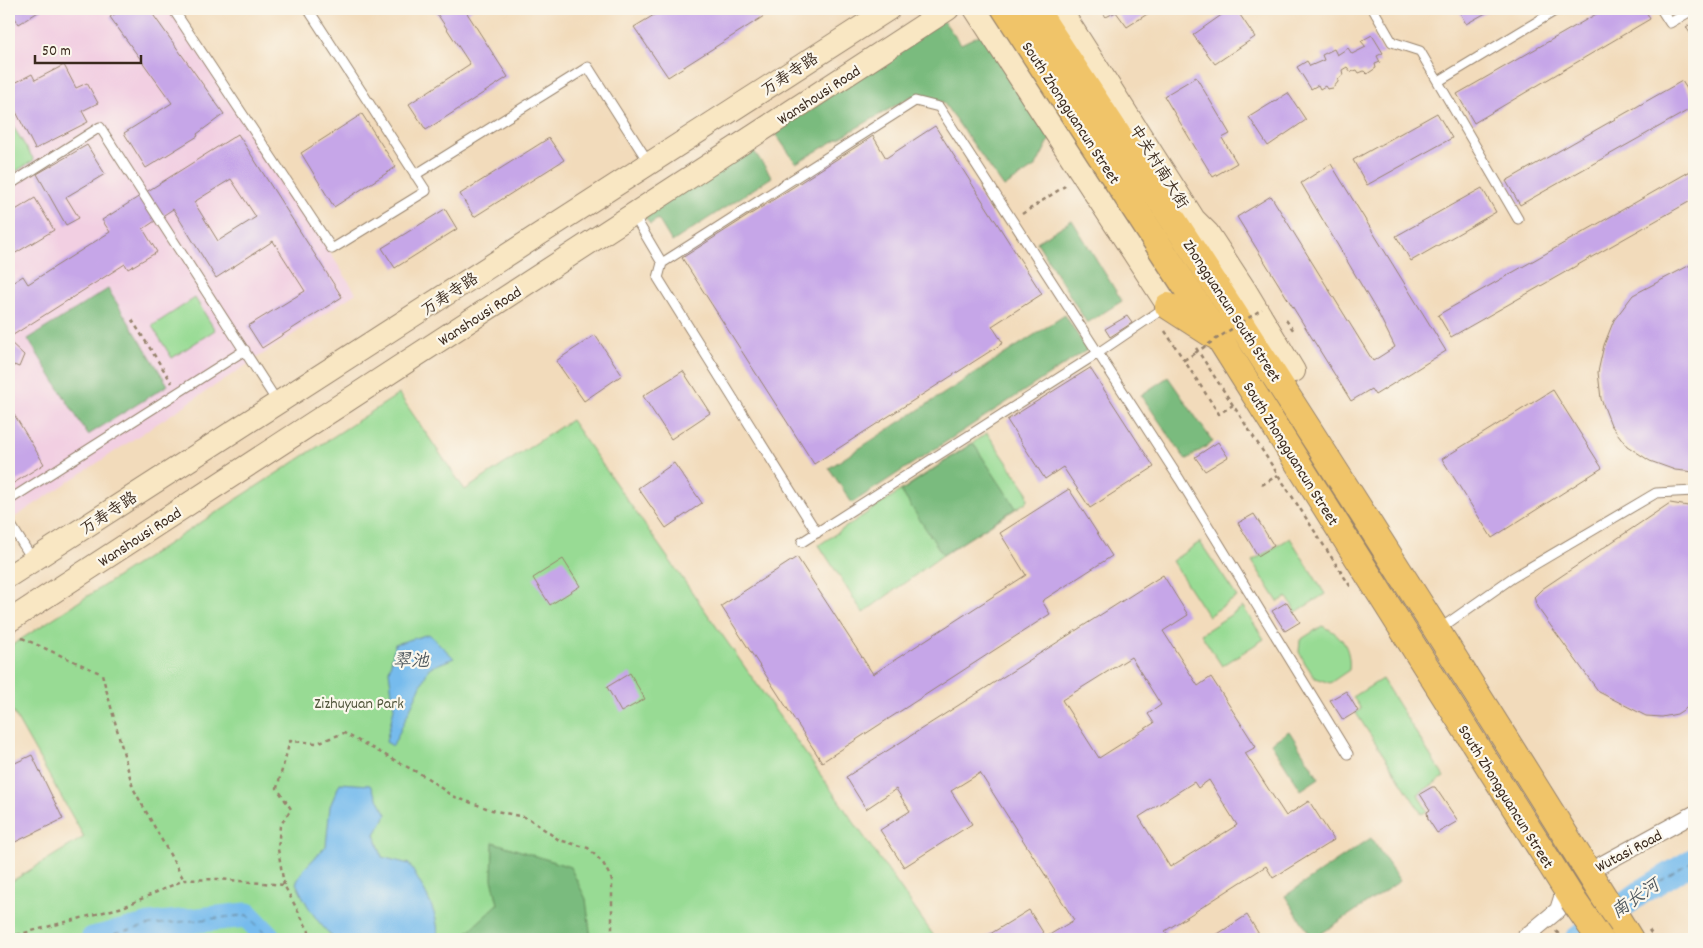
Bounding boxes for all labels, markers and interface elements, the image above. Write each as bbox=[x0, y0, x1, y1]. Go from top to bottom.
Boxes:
scale bar bbox=[35, 32, 141, 64]
street label: South Zhongguancun Street bbox=[1015, 38, 1125, 189]
text: 50 m bbox=[42, 41, 71, 63]
street label: 万寿寺路 bbox=[757, 48, 823, 102]
street label: Wanshousi Road bbox=[773, 60, 866, 132]
street label: 中关村南大街 bbox=[1123, 121, 1193, 214]
street label: Zhongguancun South Street bbox=[1176, 236, 1286, 387]
street label: 万寿寺路 bbox=[417, 268, 483, 322]
street label: Wanshousi Road bbox=[434, 281, 527, 353]
street label: South Zhongguancun Street bbox=[1236, 378, 1344, 531]
street label: 万寿寺路 bbox=[76, 487, 142, 541]
street label: Wanshousi Road bbox=[94, 502, 187, 574]
water label: 翠池 bbox=[393, 650, 430, 675]
park label: Zizhuyuan Park bbox=[314, 693, 404, 716]
street label: South Zhongguancun Street bbox=[1451, 721, 1559, 874]
street label: Wutasi Road bbox=[1592, 825, 1667, 879]
water label: 南长河 bbox=[1607, 873, 1668, 926]

